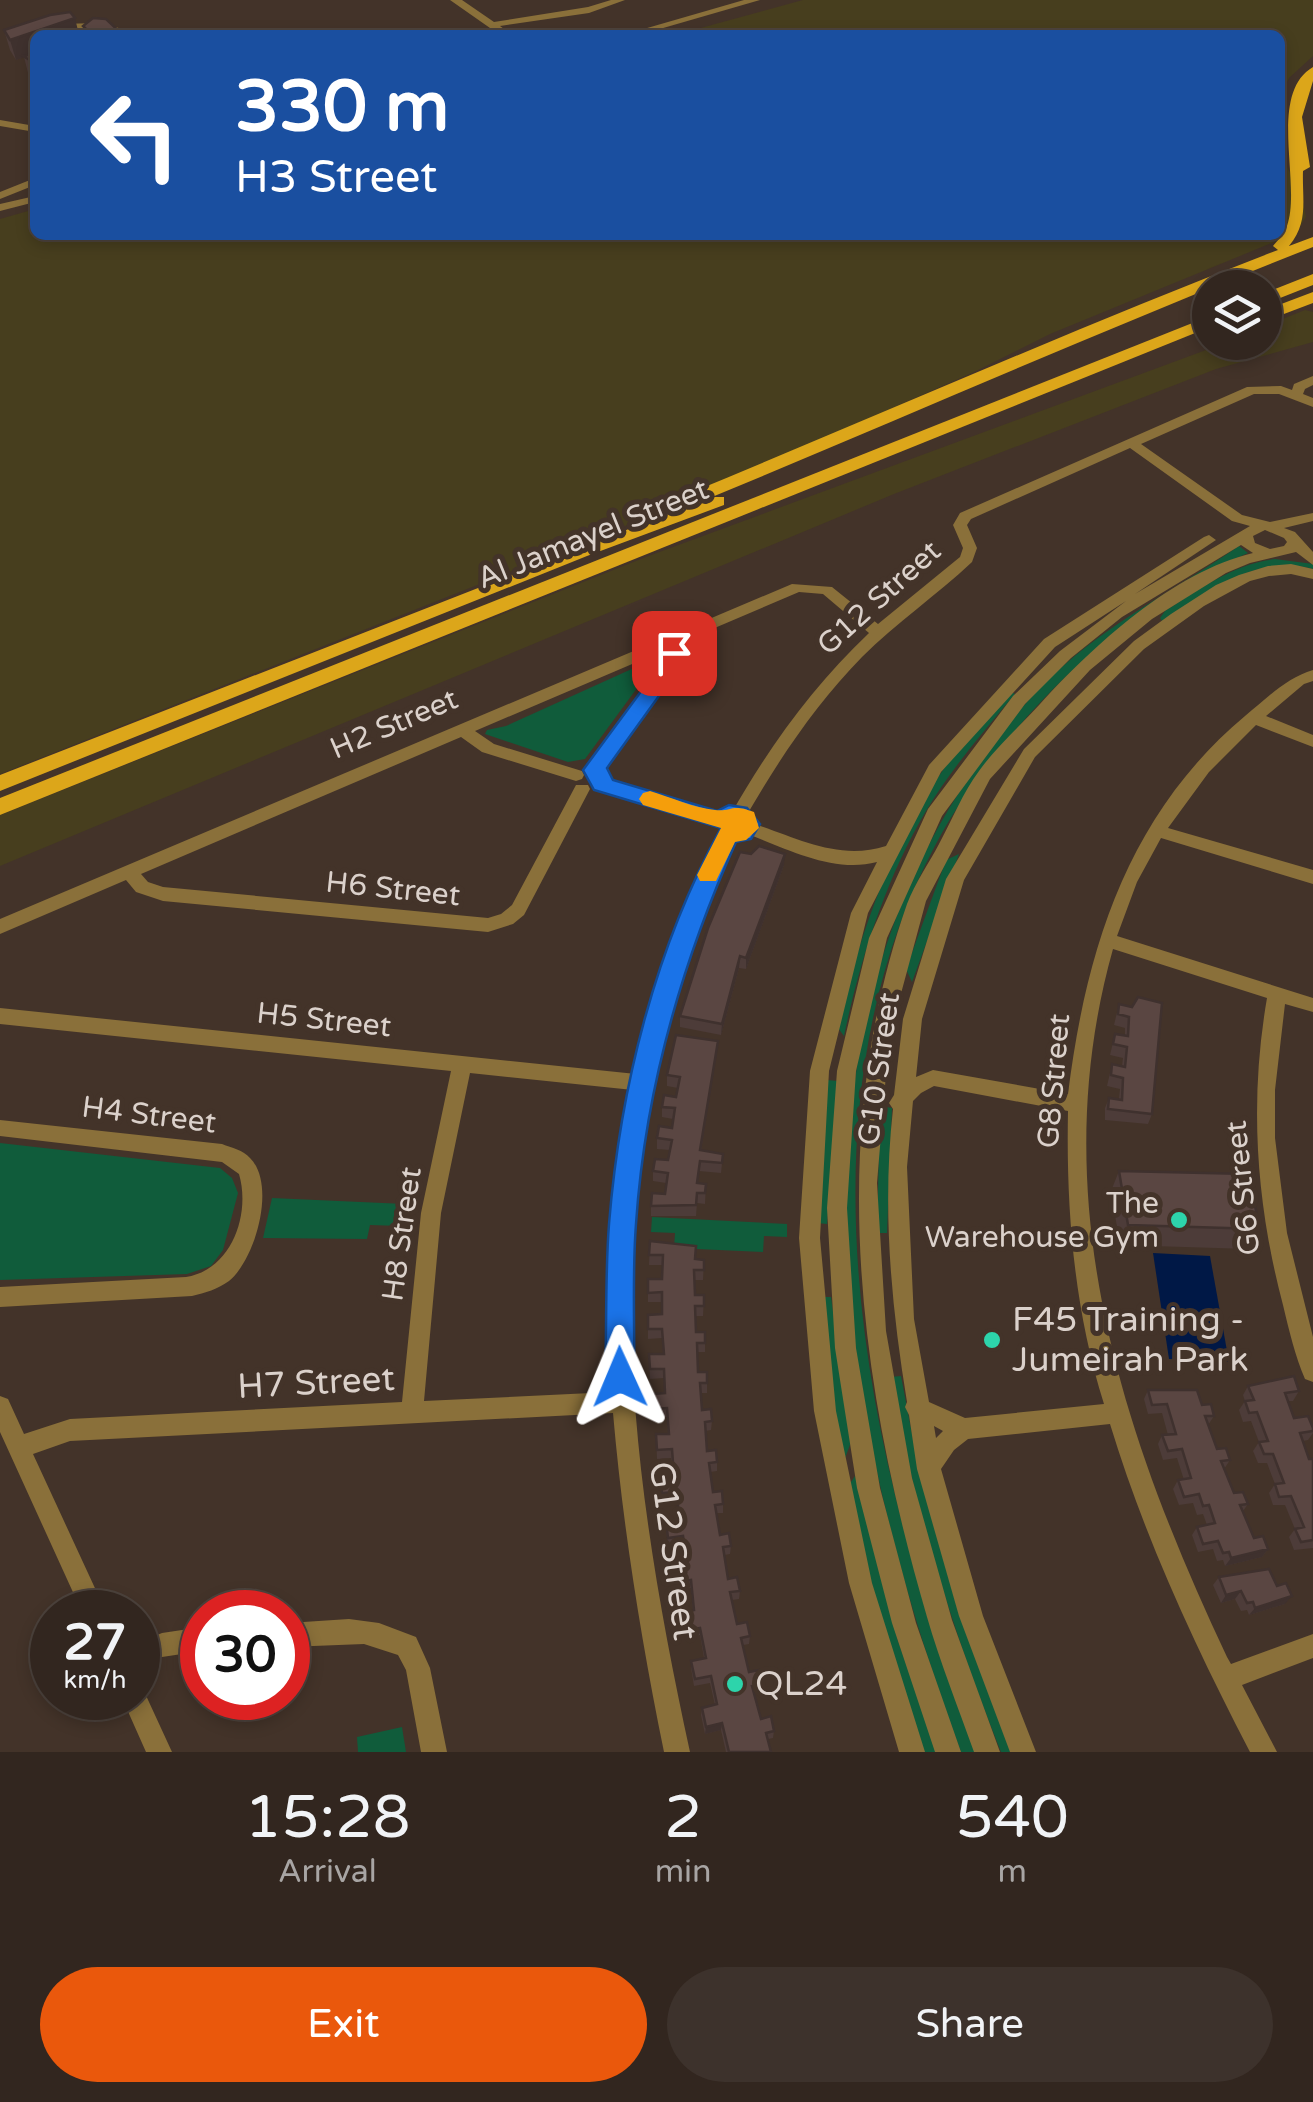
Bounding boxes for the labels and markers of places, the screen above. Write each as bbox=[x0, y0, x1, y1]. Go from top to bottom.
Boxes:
pin bbox=[632, 611, 717, 696]
place label: The Warehouse Gym bbox=[925, 1185, 1159, 1256]
marker: The Warehouse Gym bbox=[1168, 1209, 1190, 1231]
place label: F45 Training - Jumeirah Park bbox=[1012, 1299, 1249, 1381]
marker: F45 Training - Jumeirah Park bbox=[981, 1329, 1003, 1351]
place label: QL24 bbox=[755, 1663, 848, 1705]
marker: QL24 bbox=[724, 1673, 746, 1695]

